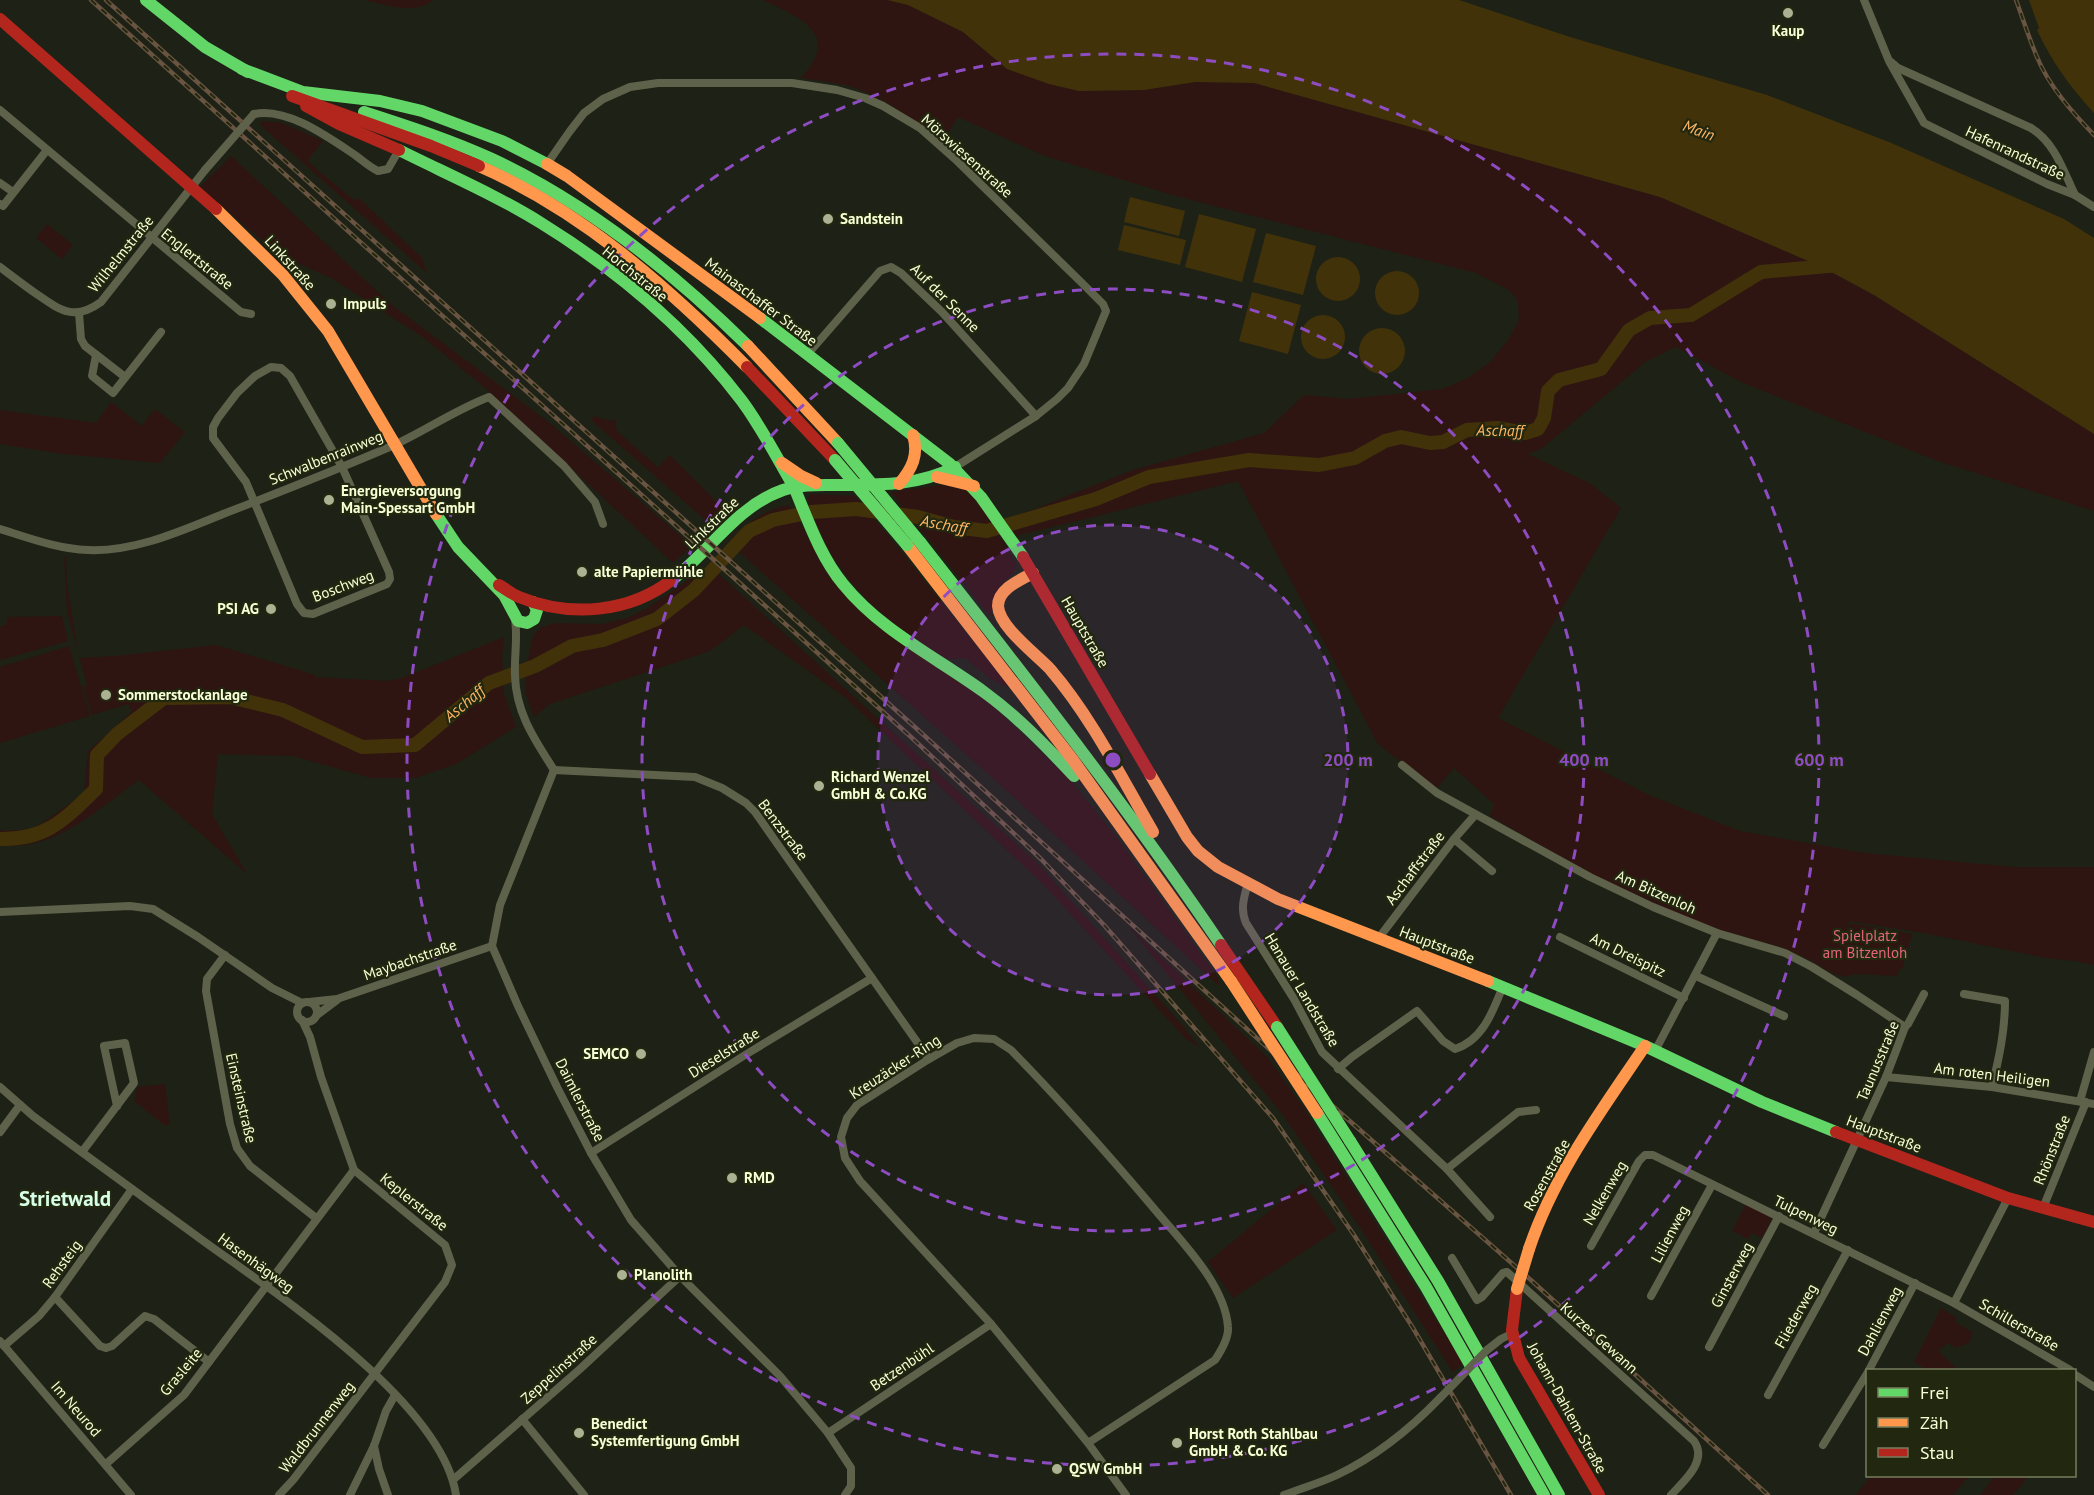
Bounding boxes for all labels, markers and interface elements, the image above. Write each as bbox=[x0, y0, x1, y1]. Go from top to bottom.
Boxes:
marker: Kaup bbox=[1781, 6, 1795, 20]
place label: Kaup bbox=[1772, 21, 1804, 40]
street label: Mörswiesenstraße bbox=[918, 110, 1017, 202]
water label: Main bbox=[1680, 115, 1718, 145]
street label: Hafenrandstraße bbox=[1963, 121, 2068, 184]
place label: Sandstein bbox=[840, 209, 903, 228]
street label: Wilhelmstraße bbox=[84, 211, 157, 296]
marker: Sandstein bbox=[821, 212, 835, 226]
street label: Englertstraße bbox=[157, 224, 237, 293]
street label: Linkstraße bbox=[261, 231, 320, 294]
street label: Horchstraße bbox=[599, 241, 672, 306]
street label: Mainaschaffer Straße bbox=[701, 253, 821, 350]
street label: Auf der Senne bbox=[907, 259, 984, 336]
place label: Impuls bbox=[343, 294, 386, 313]
marker: Impuls bbox=[324, 297, 338, 311]
water label: Aschaff bbox=[1475, 420, 1526, 440]
street label: Schwalbenrainweg bbox=[266, 426, 385, 489]
place label: Energieversorgung Main-Spessart GmbH bbox=[341, 481, 475, 517]
street label: Linkstraße bbox=[681, 492, 743, 553]
marker: Energieversorgung Main-Spessart GmbH bbox=[322, 493, 336, 507]
water label: Aschaff bbox=[918, 510, 971, 538]
place label: alte Papiermühle bbox=[594, 562, 704, 581]
street label: Boschweg bbox=[309, 565, 376, 606]
marker: alte Papiermühle bbox=[575, 565, 589, 579]
street label: Hauptstraße bbox=[1057, 593, 1113, 671]
place label: PSI AG bbox=[217, 599, 259, 618]
marker: PSI AG bbox=[264, 602, 278, 616]
water label: Aschaff bbox=[439, 679, 490, 726]
place label: Sommerstockanlage bbox=[118, 685, 248, 704]
marker: Sommerstockanlage bbox=[99, 688, 113, 702]
text: 200 m bbox=[1323, 748, 1373, 771]
text: 400 m bbox=[1559, 748, 1609, 771]
text: 600 m bbox=[1794, 748, 1844, 771]
centre of rings bbox=[1103, 750, 1123, 770]
place label: Richard Wenzel GmbH & Co.KG bbox=[831, 767, 930, 803]
marker: Richard Wenzel GmbH & Co.KG bbox=[812, 779, 826, 793]
street label: Benzstraße bbox=[754, 795, 813, 864]
street label: Aschaffstraße bbox=[1381, 827, 1449, 908]
street label: Am Bitzenloh bbox=[1613, 865, 1699, 918]
street label: Hauptstraße bbox=[1397, 921, 1478, 968]
park label: Spielplatz am Bitzenloh bbox=[1823, 926, 1907, 962]
street label: Am Dreispitz bbox=[1587, 928, 1669, 981]
street label: Hanauer Landstraße bbox=[1261, 929, 1344, 1050]
street label: Maybachstraße bbox=[361, 935, 459, 984]
street label: Taunusstraße bbox=[1852, 1018, 1903, 1104]
street label: Dieselstraße bbox=[685, 1023, 763, 1082]
street label: Kreuzäcker-Ring bbox=[846, 1030, 944, 1103]
place label: SEMCO bbox=[583, 1044, 629, 1063]
marker: SEMCO bbox=[634, 1047, 648, 1061]
street label: Einsteinstraße bbox=[222, 1051, 261, 1145]
street label: Daimlerstraße bbox=[551, 1055, 610, 1145]
street label: Am roten Heiligen bbox=[1933, 1058, 2051, 1091]
street label: Hauptstraße bbox=[1844, 1110, 1925, 1157]
street label: Rhönstraße bbox=[2029, 1112, 2074, 1188]
street label: Rosenstraße bbox=[1519, 1136, 1574, 1214]
street label: Nelkenweg bbox=[1579, 1157, 1631, 1228]
place label: RMD bbox=[744, 1168, 775, 1187]
street label: Keplerstraße bbox=[377, 1169, 452, 1235]
marker: RMD bbox=[725, 1171, 739, 1185]
district label: Strietwald bbox=[19, 1185, 111, 1212]
street label: Tulpenweg bbox=[1771, 1191, 1842, 1238]
street label: Lilienweg bbox=[1647, 1202, 1693, 1266]
street label: Hasenhägweg bbox=[214, 1229, 298, 1297]
street label: Rehsteig bbox=[38, 1236, 85, 1292]
street label: Ginsterweg bbox=[1706, 1239, 1757, 1311]
place label: Planolith bbox=[634, 1265, 693, 1284]
marker: Planolith bbox=[615, 1268, 629, 1282]
street label: Fliederweg bbox=[1770, 1280, 1821, 1351]
street label: Dahlienweg bbox=[1853, 1283, 1906, 1359]
street label: Schillerstraße bbox=[1976, 1294, 2062, 1355]
street label: Kurzes Gewann bbox=[1557, 1298, 1642, 1377]
street label: Zeppelinstraße bbox=[517, 1329, 601, 1408]
street label: Betzenbühl bbox=[866, 1338, 938, 1395]
street label: Johann-Dahlem-Straße bbox=[1523, 1338, 1611, 1477]
street label: Grasleite bbox=[155, 1344, 206, 1399]
legend bbox=[1866, 1369, 2076, 1477]
street label: Im Neurod bbox=[47, 1377, 106, 1440]
street label: Waldbrunnenweg bbox=[275, 1377, 358, 1477]
text: Frei bbox=[1920, 1381, 1949, 1404]
text: Zäh bbox=[1920, 1411, 1949, 1434]
place label: Benedict Systemfertigung GmbH bbox=[591, 1414, 740, 1450]
place label: Horst Roth Stahlbau GmbH & Co. KG bbox=[1189, 1424, 1318, 1460]
marker: Benedict Systemfertigung GmbH bbox=[572, 1426, 586, 1440]
marker: Horst Roth Stahlbau GmbH & Co. KG bbox=[1170, 1436, 1184, 1450]
text: Stau bbox=[1920, 1441, 1954, 1464]
place label: QSW GmbH bbox=[1069, 1459, 1142, 1478]
marker: QSW GmbH bbox=[1050, 1462, 1064, 1476]

